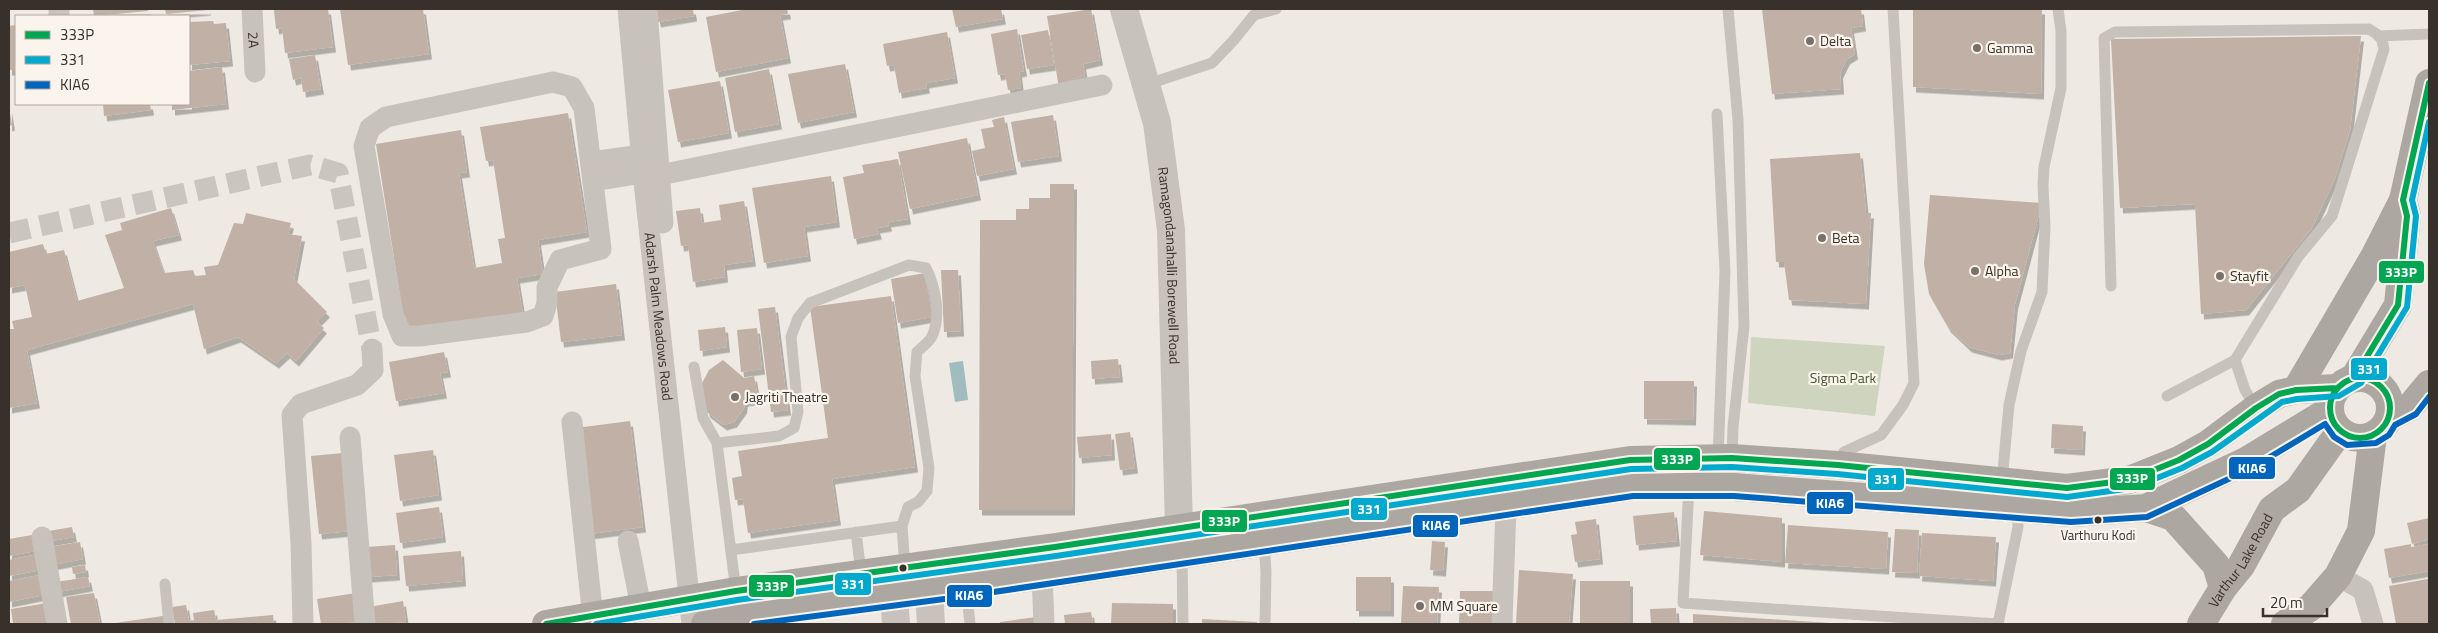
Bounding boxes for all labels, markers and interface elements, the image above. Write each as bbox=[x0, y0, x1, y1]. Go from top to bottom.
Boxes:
legend bbox=[15, 15, 190, 105]
text: 333P bbox=[60, 23, 94, 46]
place label: Delta bbox=[1820, 30, 1851, 51]
street label: 2A bbox=[243, 31, 265, 49]
marker: Delta bbox=[1804, 35, 1816, 47]
place label: Gamma bbox=[1987, 37, 2033, 58]
marker: Gamma bbox=[1971, 42, 1983, 54]
text: 331 bbox=[60, 48, 85, 71]
text: KIA6 bbox=[60, 73, 90, 96]
street label: Ramagondanahalli Borewell Road bbox=[1153, 166, 1186, 365]
place label: Beta bbox=[1832, 227, 1860, 248]
street label: Adarsh Palm Meadows Road bbox=[640, 231, 679, 402]
marker: Beta bbox=[1816, 232, 1828, 244]
place label: Alpha bbox=[1985, 260, 2019, 281]
line badge: 333P bbox=[2378, 260, 2425, 284]
text: 333P bbox=[2385, 261, 2417, 282]
marker: Alpha bbox=[1969, 265, 1981, 277]
place label: Stayfit bbox=[2230, 265, 2269, 286]
marker: Stayfit bbox=[2214, 270, 2226, 282]
line badge: 331 bbox=[2350, 357, 2388, 381]
text: 331 bbox=[2357, 358, 2381, 379]
park label: Sigma Park bbox=[1810, 367, 1877, 388]
place label: Jagriti Theatre bbox=[745, 386, 828, 407]
marker: Jagriti Theatre bbox=[729, 391, 741, 403]
line badge: 333P bbox=[1653, 447, 1701, 471]
text: 333P bbox=[1661, 448, 1693, 469]
line badge: KIA6 bbox=[2228, 456, 2276, 480]
text: KIA6 bbox=[2238, 457, 2266, 478]
line badge: 331 bbox=[1867, 467, 1905, 491]
line badge: 333P bbox=[2109, 467, 2156, 491]
text: 333P bbox=[2116, 467, 2148, 488]
text: 331 bbox=[1874, 468, 1898, 489]
line badge: KIA6 bbox=[1806, 491, 1854, 515]
text: KIA6 bbox=[1816, 492, 1844, 513]
line badge: 331 bbox=[1350, 497, 1388, 521]
text: 331 bbox=[1357, 498, 1381, 519]
line badge: 333P bbox=[1201, 509, 1248, 533]
street label: Varthur Lake Road bbox=[2202, 509, 2278, 611]
text: 333P bbox=[1208, 510, 1240, 531]
line badge: KIA6 bbox=[1412, 514, 1459, 538]
text: KIA6 bbox=[1422, 514, 1450, 535]
marker: Varthuru Kodi bbox=[2093, 515, 2103, 525]
place label: Varthuru Kodi bbox=[2061, 525, 2135, 545]
unlabelled marker bbox=[898, 563, 908, 573]
line badge: 331 bbox=[834, 572, 872, 596]
text: 331 bbox=[841, 573, 865, 594]
line badge: 333P bbox=[748, 574, 795, 598]
text: 333P bbox=[756, 575, 788, 596]
line badge: KIA6 bbox=[946, 584, 993, 608]
text: KIA6 bbox=[955, 584, 983, 605]
scale bar bbox=[2263, 586, 2327, 618]
text: 20 m bbox=[2270, 591, 2303, 614]
place label: MM Square bbox=[1430, 595, 1498, 616]
marker: MM Square bbox=[1414, 600, 1426, 612]

